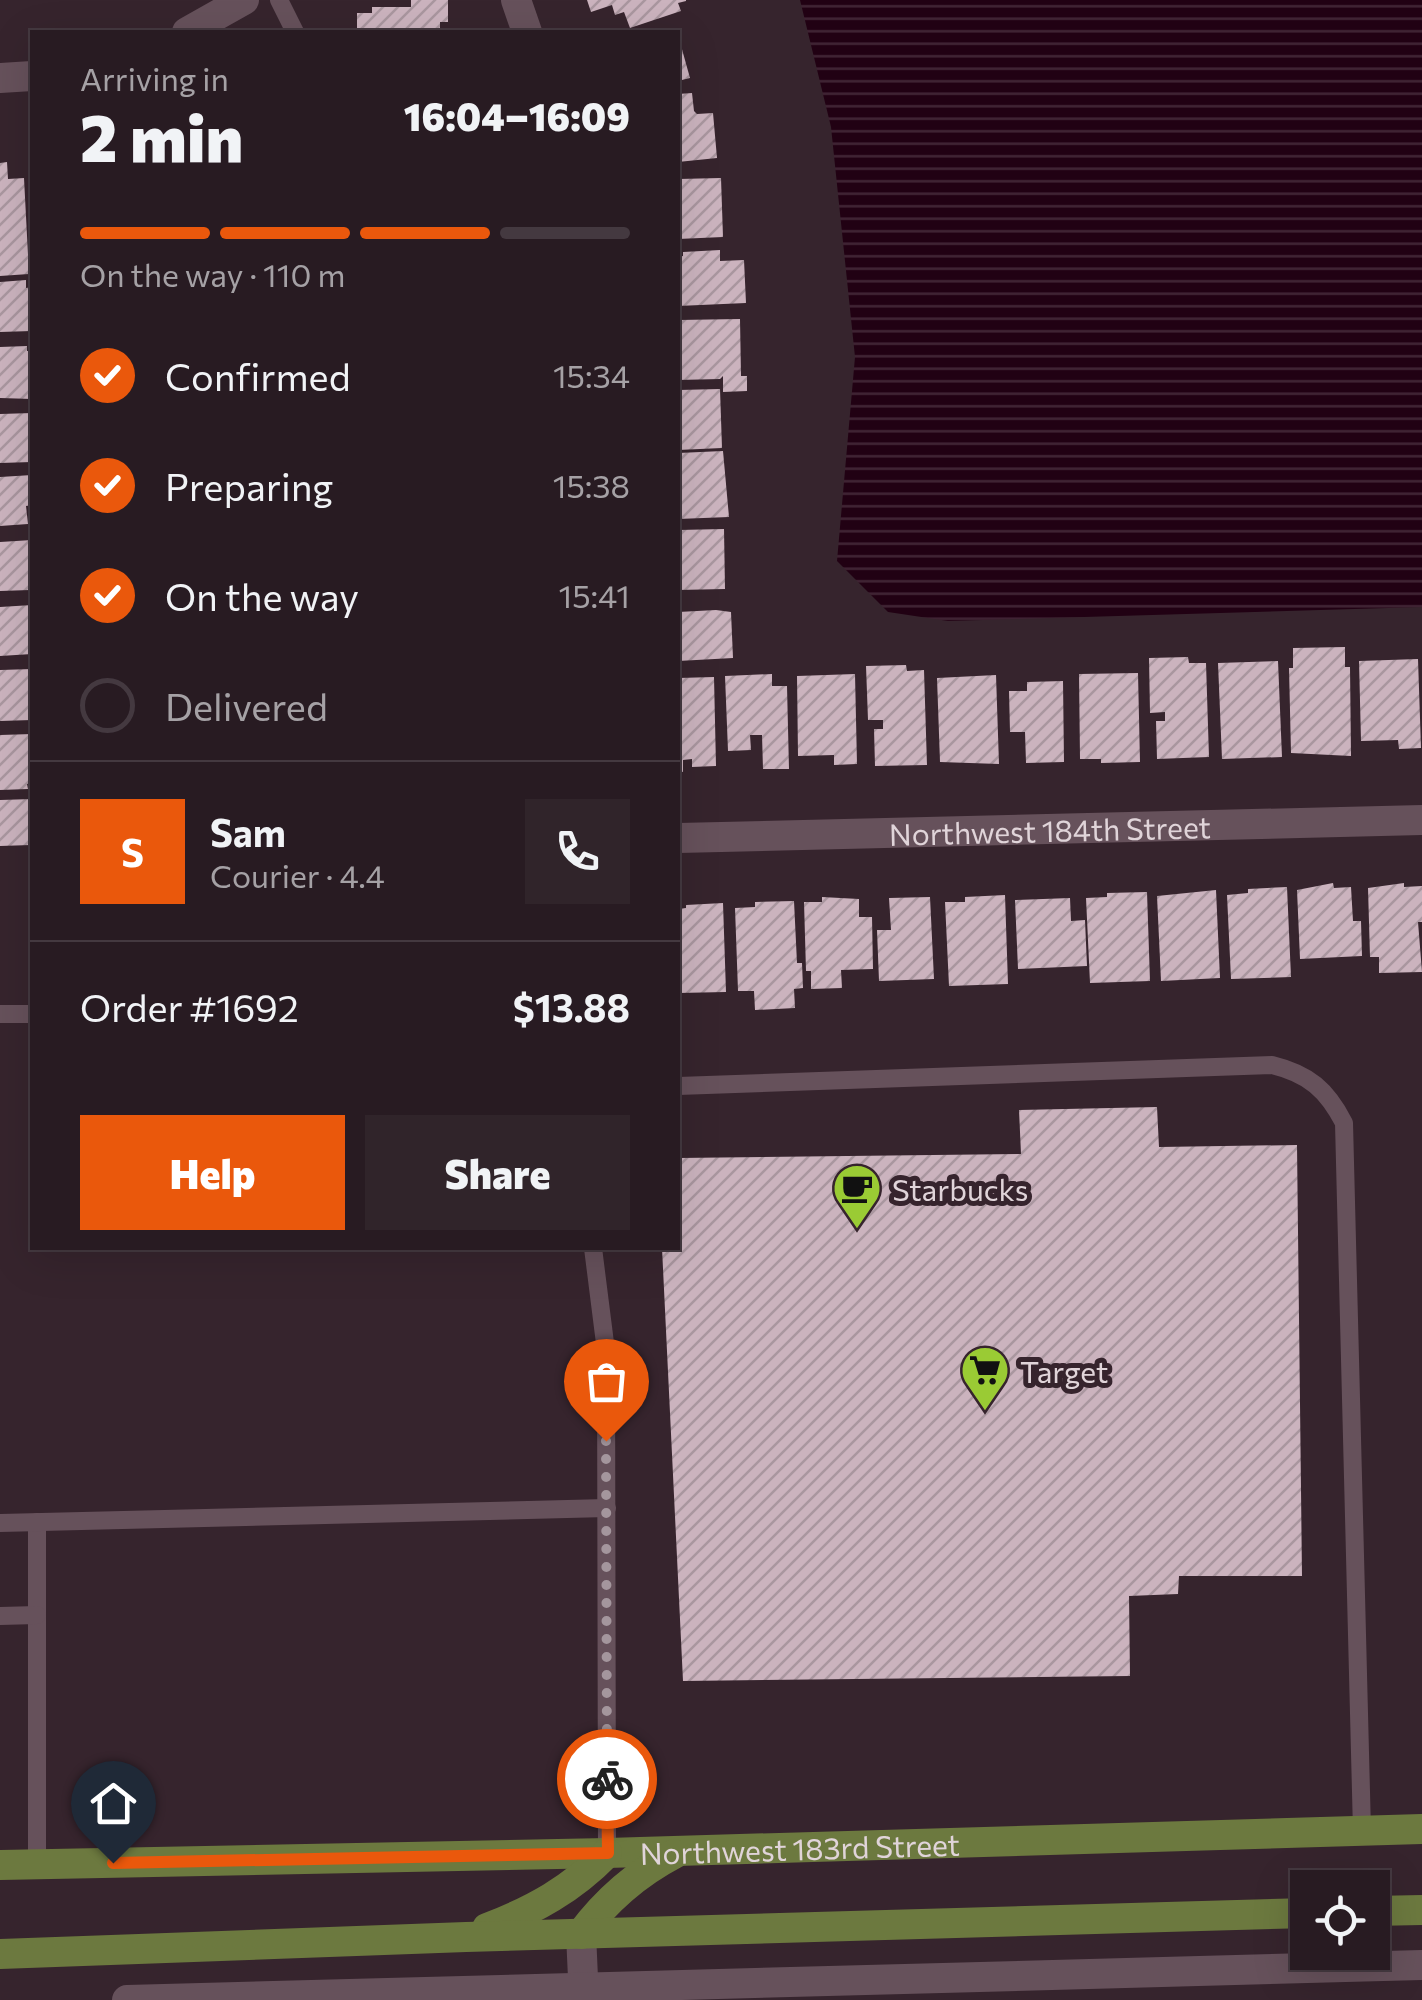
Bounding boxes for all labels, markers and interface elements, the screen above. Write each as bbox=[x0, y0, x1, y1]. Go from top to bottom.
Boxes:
text: Arriving in bbox=[80, 58, 229, 98]
text: 16:04–16:09 bbox=[404, 92, 630, 139]
text: 2 min bbox=[80, 96, 243, 175]
text: On the way · 110 m bbox=[80, 254, 345, 294]
icon: check bbox=[80, 348, 135, 403]
text: Confirmed bbox=[165, 352, 351, 399]
text: 15:34 bbox=[553, 355, 630, 395]
icon: check bbox=[80, 458, 135, 513]
text: Preparing bbox=[165, 462, 333, 509]
text: 15:38 bbox=[553, 465, 630, 505]
icon: check bbox=[80, 568, 135, 623]
text: On the way bbox=[165, 572, 359, 619]
text: 15:41 bbox=[558, 575, 630, 615]
text: Delivered bbox=[165, 682, 328, 729]
button: phone bbox=[525, 799, 630, 904]
street label: Northwest 184th Street bbox=[889, 807, 1211, 851]
text: Sam bbox=[210, 808, 286, 855]
text: S bbox=[121, 828, 144, 875]
text: Courier · 4.4 bbox=[210, 855, 385, 895]
text: Order #1692 bbox=[80, 983, 299, 1030]
text: $13.88 bbox=[513, 983, 630, 1030]
button: Help bbox=[80, 1115, 345, 1230]
button: Share bbox=[365, 1115, 630, 1230]
cafe icon: Starbucks bbox=[831, 1162, 883, 1230]
place label: Starbucks bbox=[892, 1170, 1029, 1207]
pin bbox=[564, 1339, 649, 1442]
supermarket icon: Target bbox=[959, 1344, 1011, 1412]
place label: Target bbox=[1020, 1352, 1108, 1389]
icon: bag bbox=[579, 1354, 634, 1409]
courier bbox=[557, 1729, 657, 1829]
icon: bike bbox=[580, 1752, 635, 1807]
pin bbox=[71, 1761, 156, 1864]
icon: home bbox=[86, 1776, 141, 1831]
street label: Northwest 183rd Street bbox=[639, 1824, 960, 1871]
map controls bbox=[1290, 1870, 1390, 1970]
button: locate bbox=[1290, 1870, 1390, 1970]

